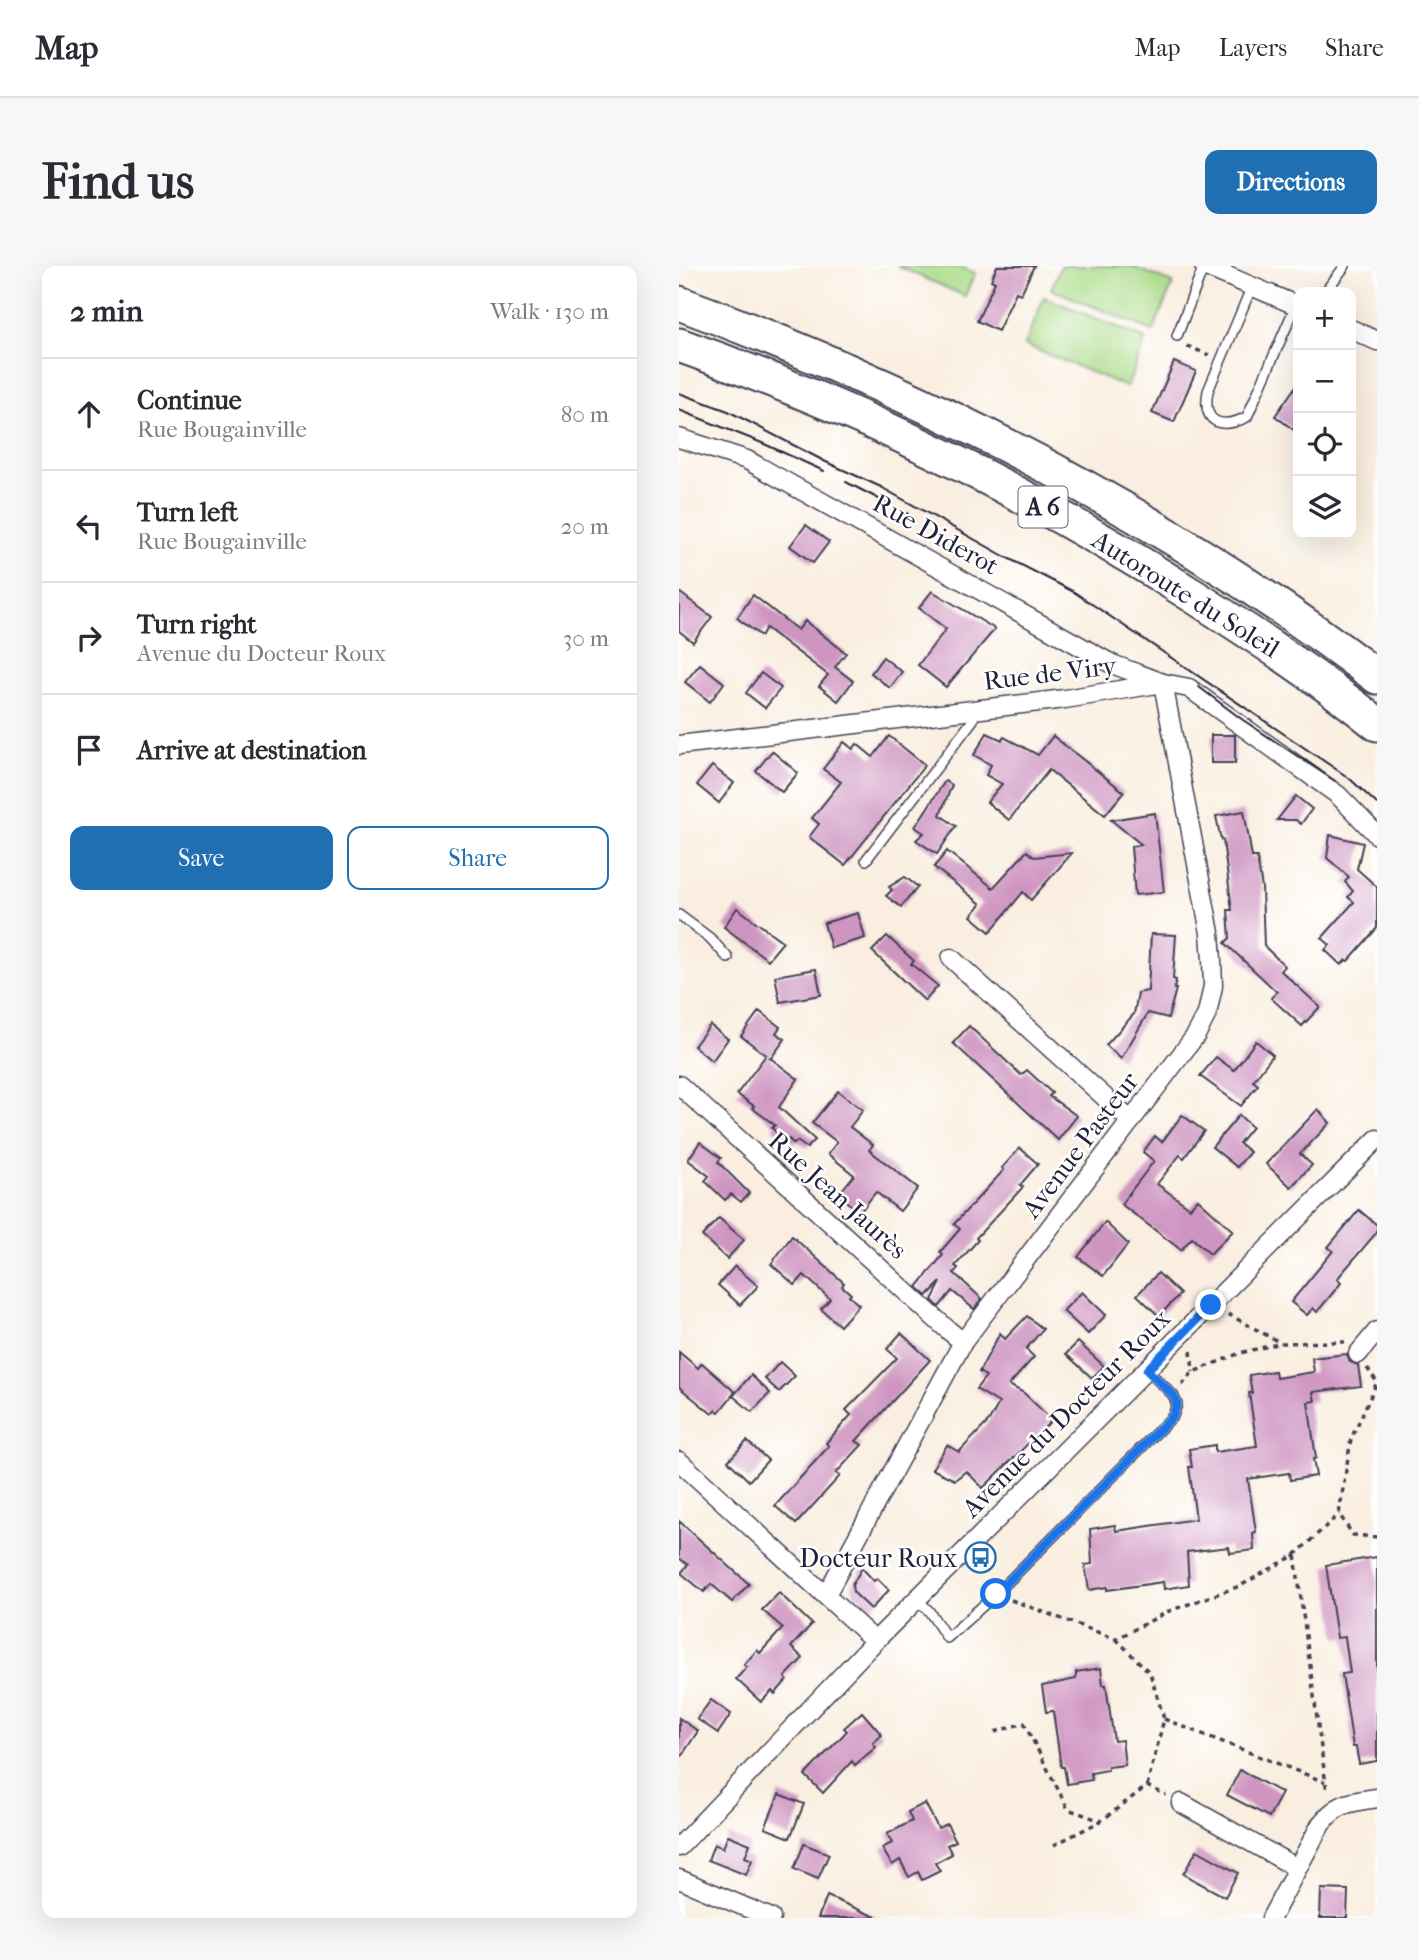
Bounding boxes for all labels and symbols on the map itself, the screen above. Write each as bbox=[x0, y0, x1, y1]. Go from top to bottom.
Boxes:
street label: Rue Diderot bbox=[867, 487, 1005, 582]
road number: A 6 bbox=[1019, 487, 1067, 528]
street label: Autoroute du Soleil bbox=[1085, 524, 1285, 665]
street label: Rue de Viry bbox=[982, 650, 1119, 697]
street label: Avenue Pasteur bbox=[1015, 1066, 1145, 1225]
street label: Rue Jean Jaurès bbox=[762, 1125, 913, 1266]
route end bbox=[1195, 1289, 1226, 1320]
street label: Avenue du Docteur Roux bbox=[955, 1303, 1177, 1525]
bus stop icon: Docteur Roux bbox=[963, 1541, 997, 1575]
place label: Docteur Roux bbox=[799, 1543, 957, 1574]
route start bbox=[980, 1578, 1011, 1609]

